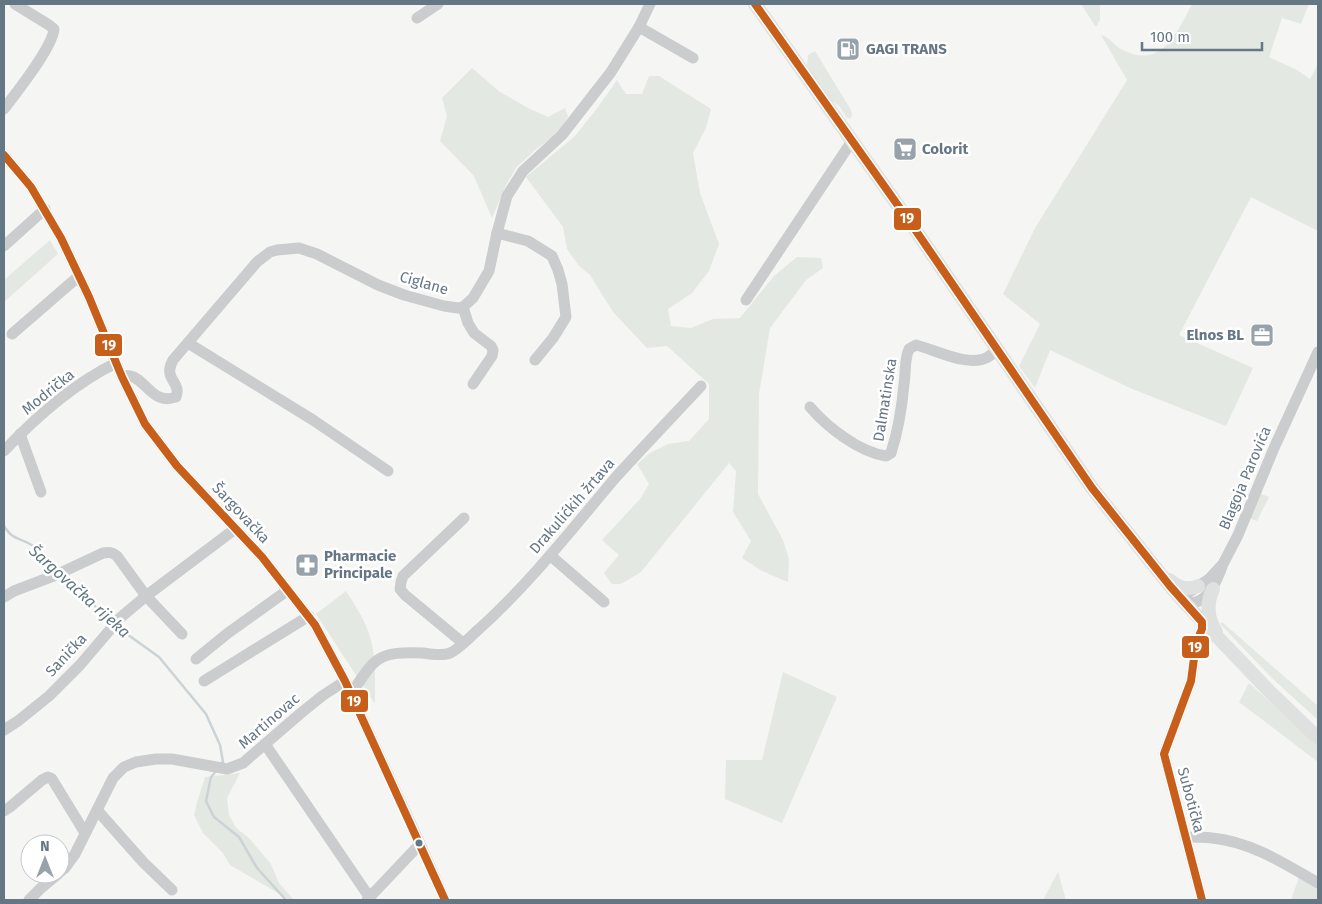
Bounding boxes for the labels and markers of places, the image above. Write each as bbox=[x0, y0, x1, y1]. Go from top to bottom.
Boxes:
fuel station icon: GAGI TRANS bbox=[835, 36, 861, 62]
place label: GAGI TRANS bbox=[866, 40, 947, 58]
supermarket icon: Colorit bbox=[892, 136, 918, 162]
place label: Colorit bbox=[922, 140, 968, 158]
office icon: Elnos BL bbox=[1249, 322, 1275, 348]
place label: Elnos BL bbox=[1187, 326, 1244, 344]
place label: Pharmacie Principale bbox=[324, 547, 396, 582]
pharmacy icon: Pharmacie Principale bbox=[294, 552, 320, 578]
unlabelled marker bbox=[414, 838, 424, 848]

